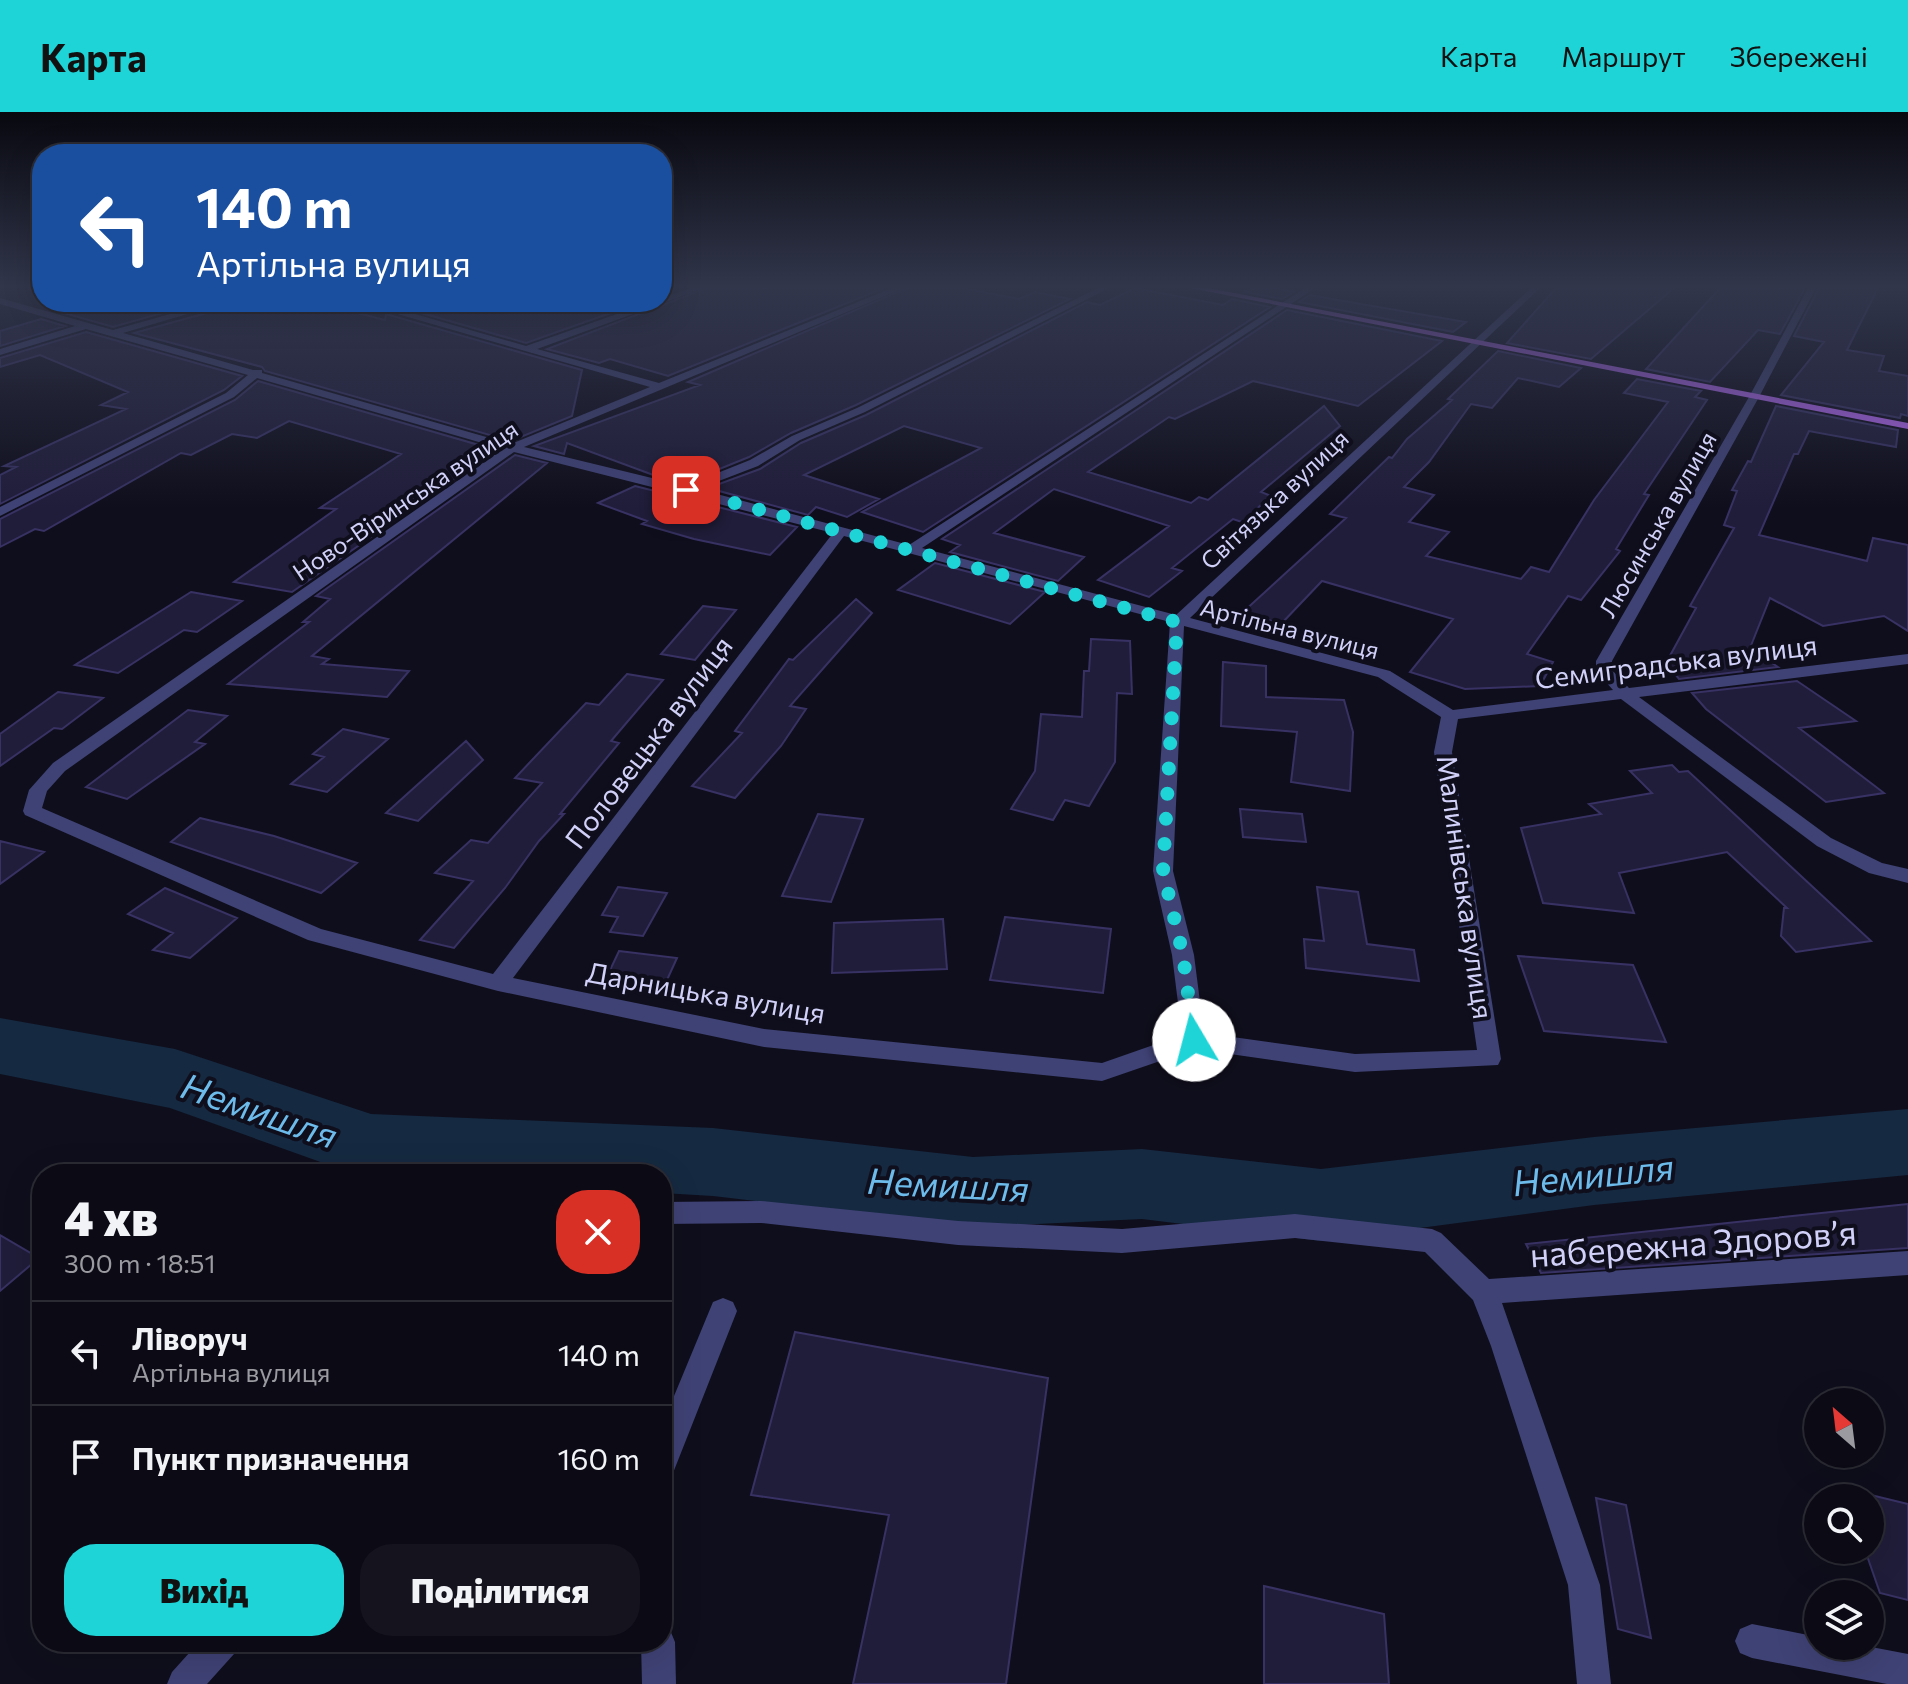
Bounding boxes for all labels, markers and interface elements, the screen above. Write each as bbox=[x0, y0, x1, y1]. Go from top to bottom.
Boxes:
text: Карта bbox=[40, 33, 147, 80]
text: Карта bbox=[1440, 39, 1517, 73]
text: Маршрут bbox=[1561, 39, 1686, 73]
text: Збережені bbox=[1730, 39, 1868, 73]
text: 140 m bbox=[196, 171, 352, 240]
icon: left bbox=[64, 176, 168, 280]
text: Артільна вулиця bbox=[196, 240, 471, 284]
street label: Ново-Віринська вулиця bbox=[287, 414, 523, 586]
street label: Світязька вулиця bbox=[1194, 423, 1354, 575]
street label: Люсинська вулиця bbox=[1592, 426, 1722, 622]
pin bbox=[652, 456, 720, 524]
icon: arrive bbox=[664, 468, 708, 512]
street label: Артільна вулиця bbox=[1198, 592, 1382, 664]
street label: Семиградська вулиця bbox=[1533, 627, 1819, 695]
street label: Половецька вулиця bbox=[557, 629, 739, 855]
street label: Малинівська вулиця bbox=[1431, 753, 1501, 1021]
street label: Дарницька вулиця bbox=[584, 954, 828, 1030]
position arrow bbox=[1152, 998, 1236, 1082]
water label: Немишля bbox=[176, 1062, 344, 1156]
water label: Немишля bbox=[1510, 1143, 1676, 1203]
water label: Немишля bbox=[866, 1157, 1030, 1209]
text: 4 хв bbox=[64, 1187, 158, 1246]
button: close bbox=[556, 1190, 640, 1274]
street label: набережна Здоров’я bbox=[1528, 1210, 1858, 1274]
text: 300 m · 18:51 bbox=[64, 1247, 216, 1278]
text: Ліворуч bbox=[132, 1319, 248, 1356]
icon: left bbox=[64, 1331, 108, 1375]
text: 140 m bbox=[558, 1335, 640, 1372]
text: Артільна вулиця bbox=[132, 1356, 331, 1387]
north arrow bbox=[1804, 1388, 1884, 1468]
map controls bbox=[1804, 1388, 1884, 1660]
icon: arrive bbox=[64, 1435, 108, 1479]
text: Пункт призначення bbox=[132, 1439, 409, 1476]
text: 160 m bbox=[557, 1439, 640, 1476]
button: search bbox=[1804, 1484, 1884, 1564]
button: Вихід bbox=[64, 1544, 344, 1636]
button: Поділитися bbox=[360, 1544, 640, 1636]
button: layers bbox=[1804, 1580, 1884, 1660]

